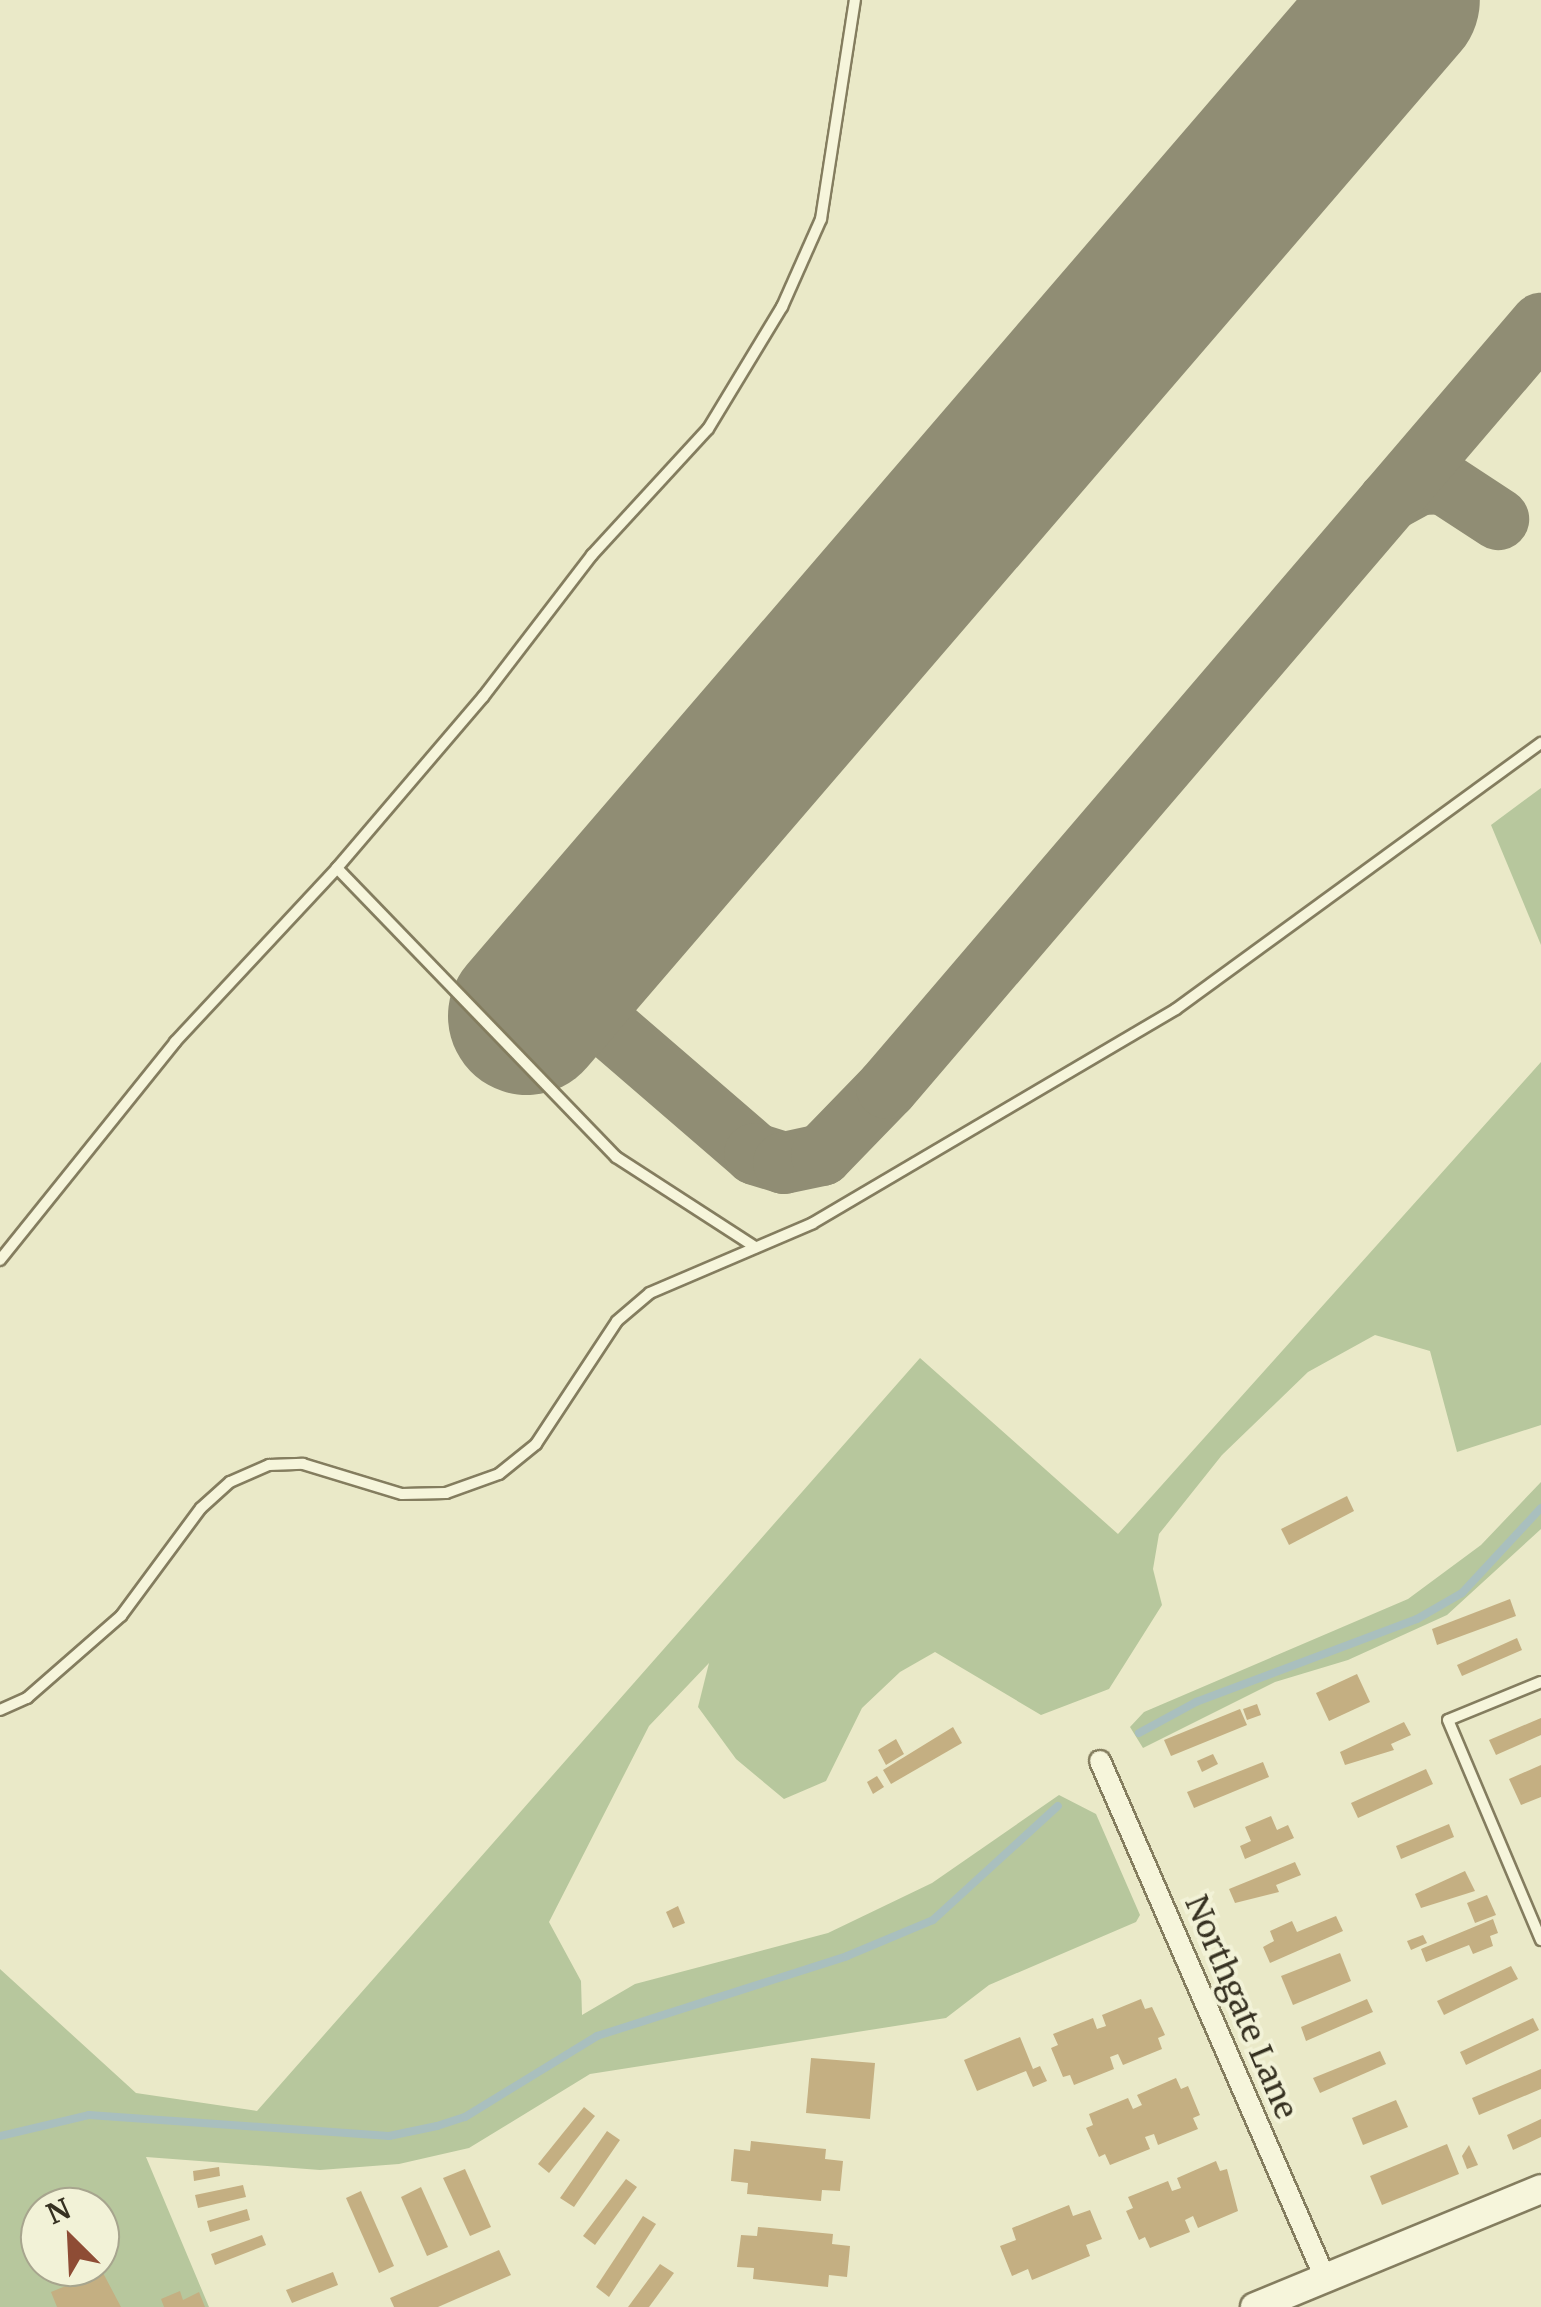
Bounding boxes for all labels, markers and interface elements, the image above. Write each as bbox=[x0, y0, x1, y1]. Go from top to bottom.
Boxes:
street label: Northgate Lane bbox=[1177, 1890, 1305, 2124]
north arrow bbox=[20, 2187, 120, 2287]
text: N bbox=[41, 2190, 76, 2232]

